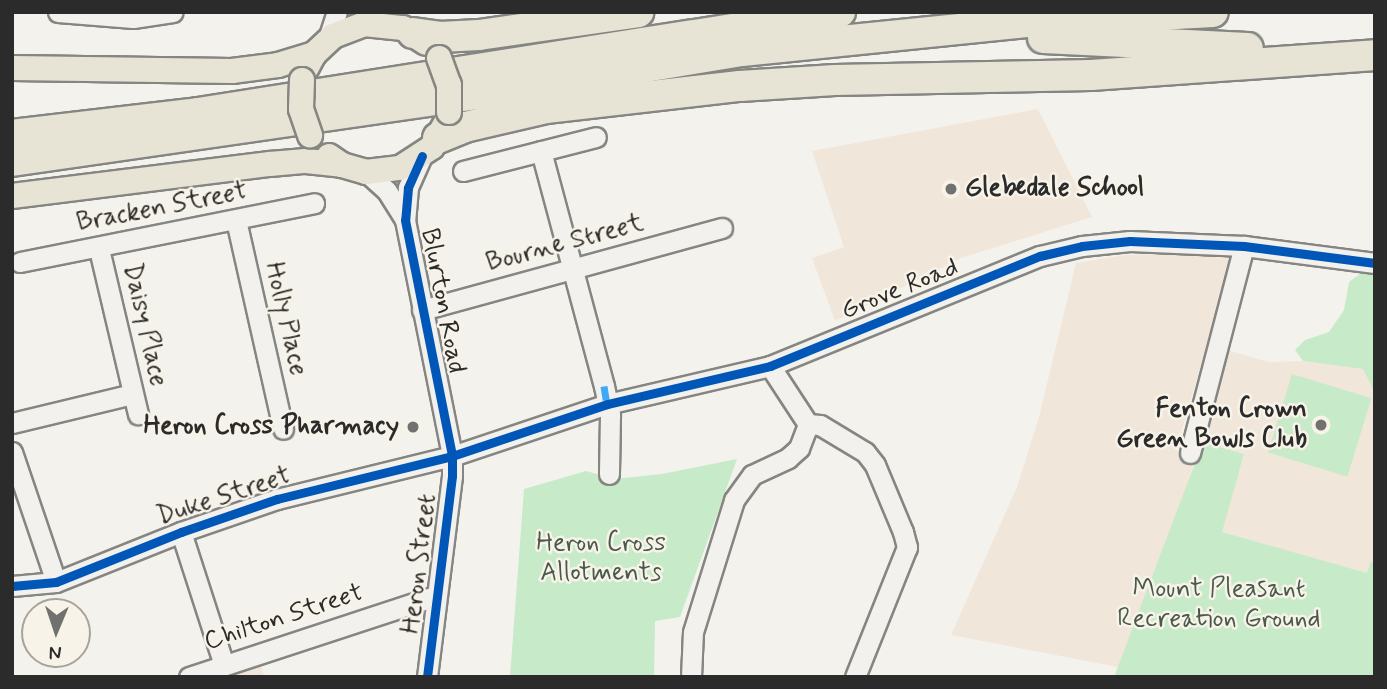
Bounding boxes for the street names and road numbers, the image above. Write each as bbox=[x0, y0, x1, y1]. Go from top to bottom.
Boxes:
street label: Bracken Street bbox=[75, 176, 249, 240]
street label: Bourne Street bbox=[483, 208, 647, 280]
street label: Blurton Road bbox=[413, 226, 471, 376]
street label: Grove Road bbox=[838, 253, 962, 327]
street label: Holly Place bbox=[257, 259, 313, 379]
street label: Daisy Place bbox=[115, 260, 173, 390]
street label: Duke Street bbox=[154, 461, 294, 533]
street label: Heron Street bbox=[396, 490, 444, 638]
street label: Chilton Street bbox=[201, 578, 367, 658]

